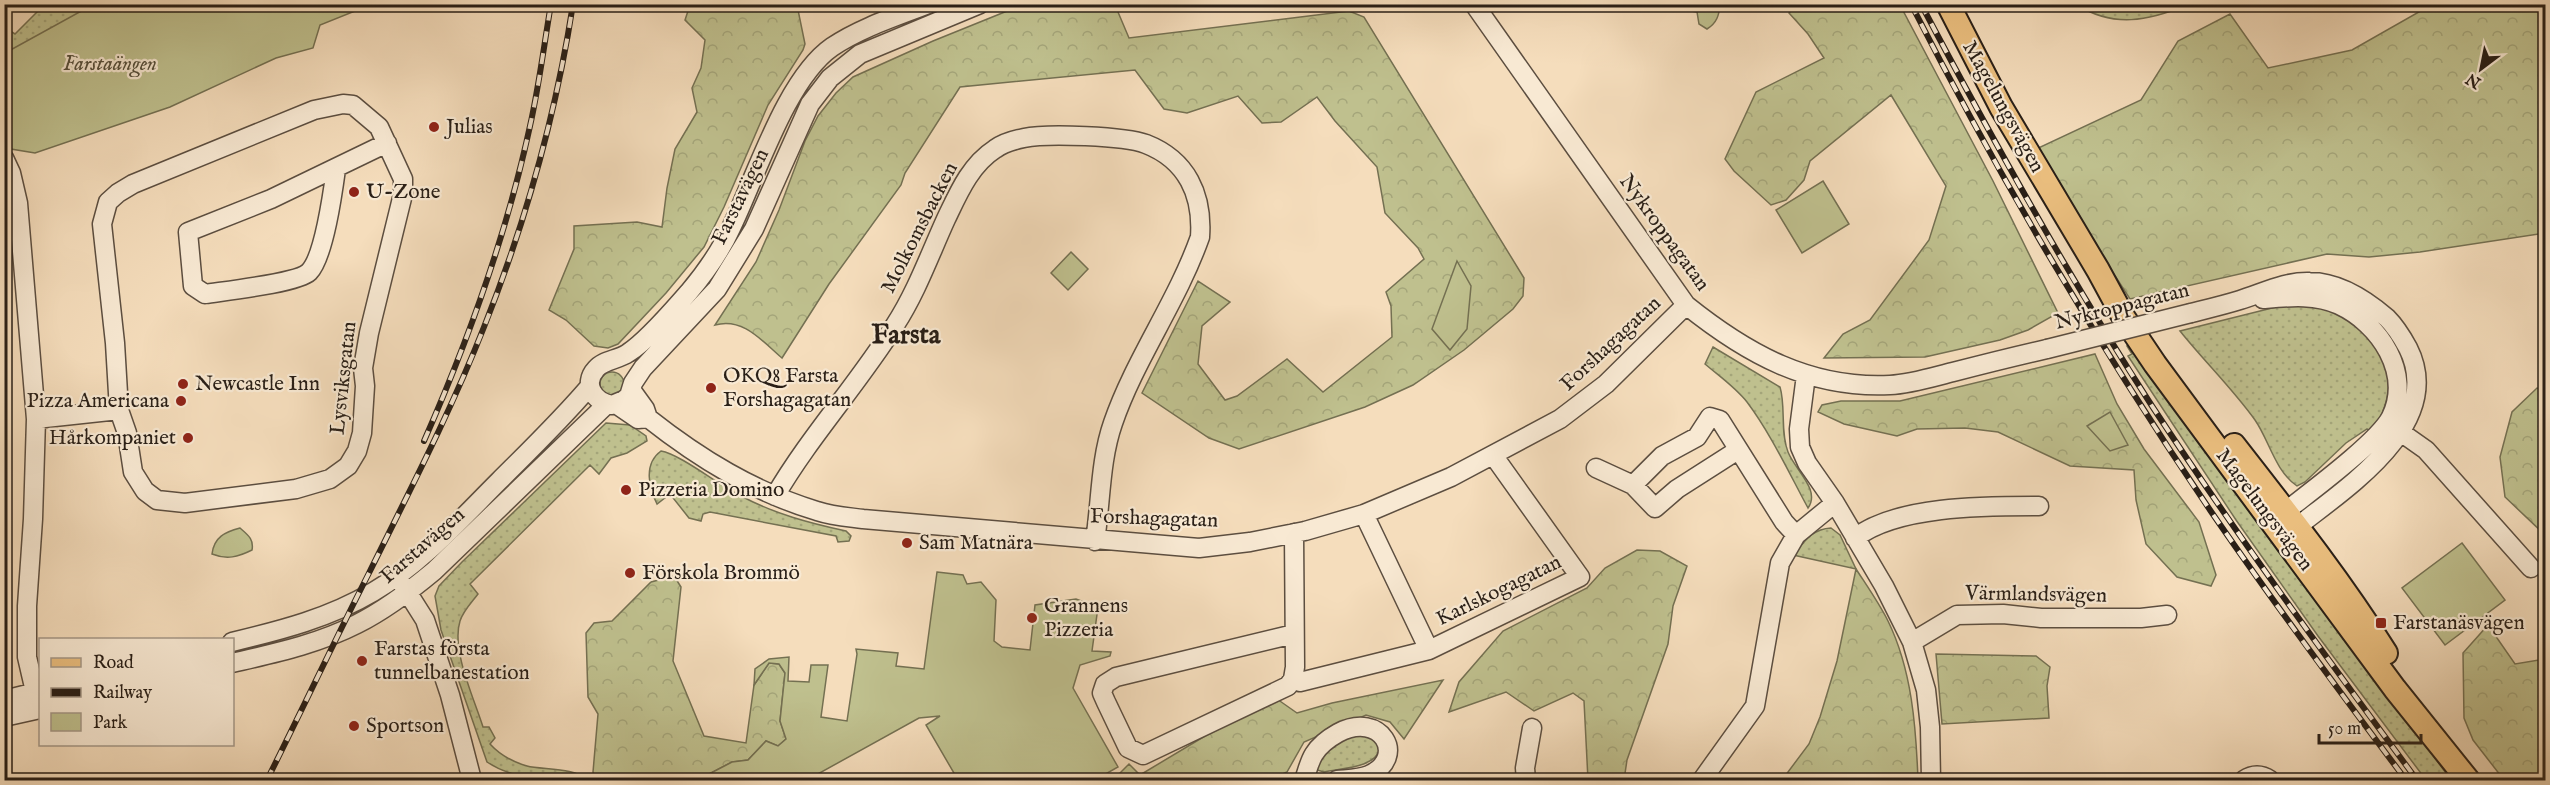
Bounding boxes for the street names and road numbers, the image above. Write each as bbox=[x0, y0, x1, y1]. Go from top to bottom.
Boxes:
street label: Magelungsvägen bbox=[1956, 36, 2050, 178]
street label: Farstavägen bbox=[706, 144, 776, 250]
street label: Molkomsbacken bbox=[875, 158, 965, 298]
street label: Nykroppagatan bbox=[1613, 169, 1715, 297]
street label: Nykroppagatan bbox=[2052, 277, 2192, 337]
street label: Forshagagatan bbox=[1555, 290, 1667, 398]
street label: Lysviksgatan bbox=[325, 320, 363, 436]
street label: Magelungsvägen bbox=[2209, 443, 2319, 577]
street label: Farstavägen bbox=[375, 502, 471, 590]
street label: Forshagagatan bbox=[1089, 503, 1219, 535]
street label: Karlskogagatan bbox=[1432, 549, 1566, 633]
street label: Värmlandsvägen bbox=[1964, 580, 2107, 610]

